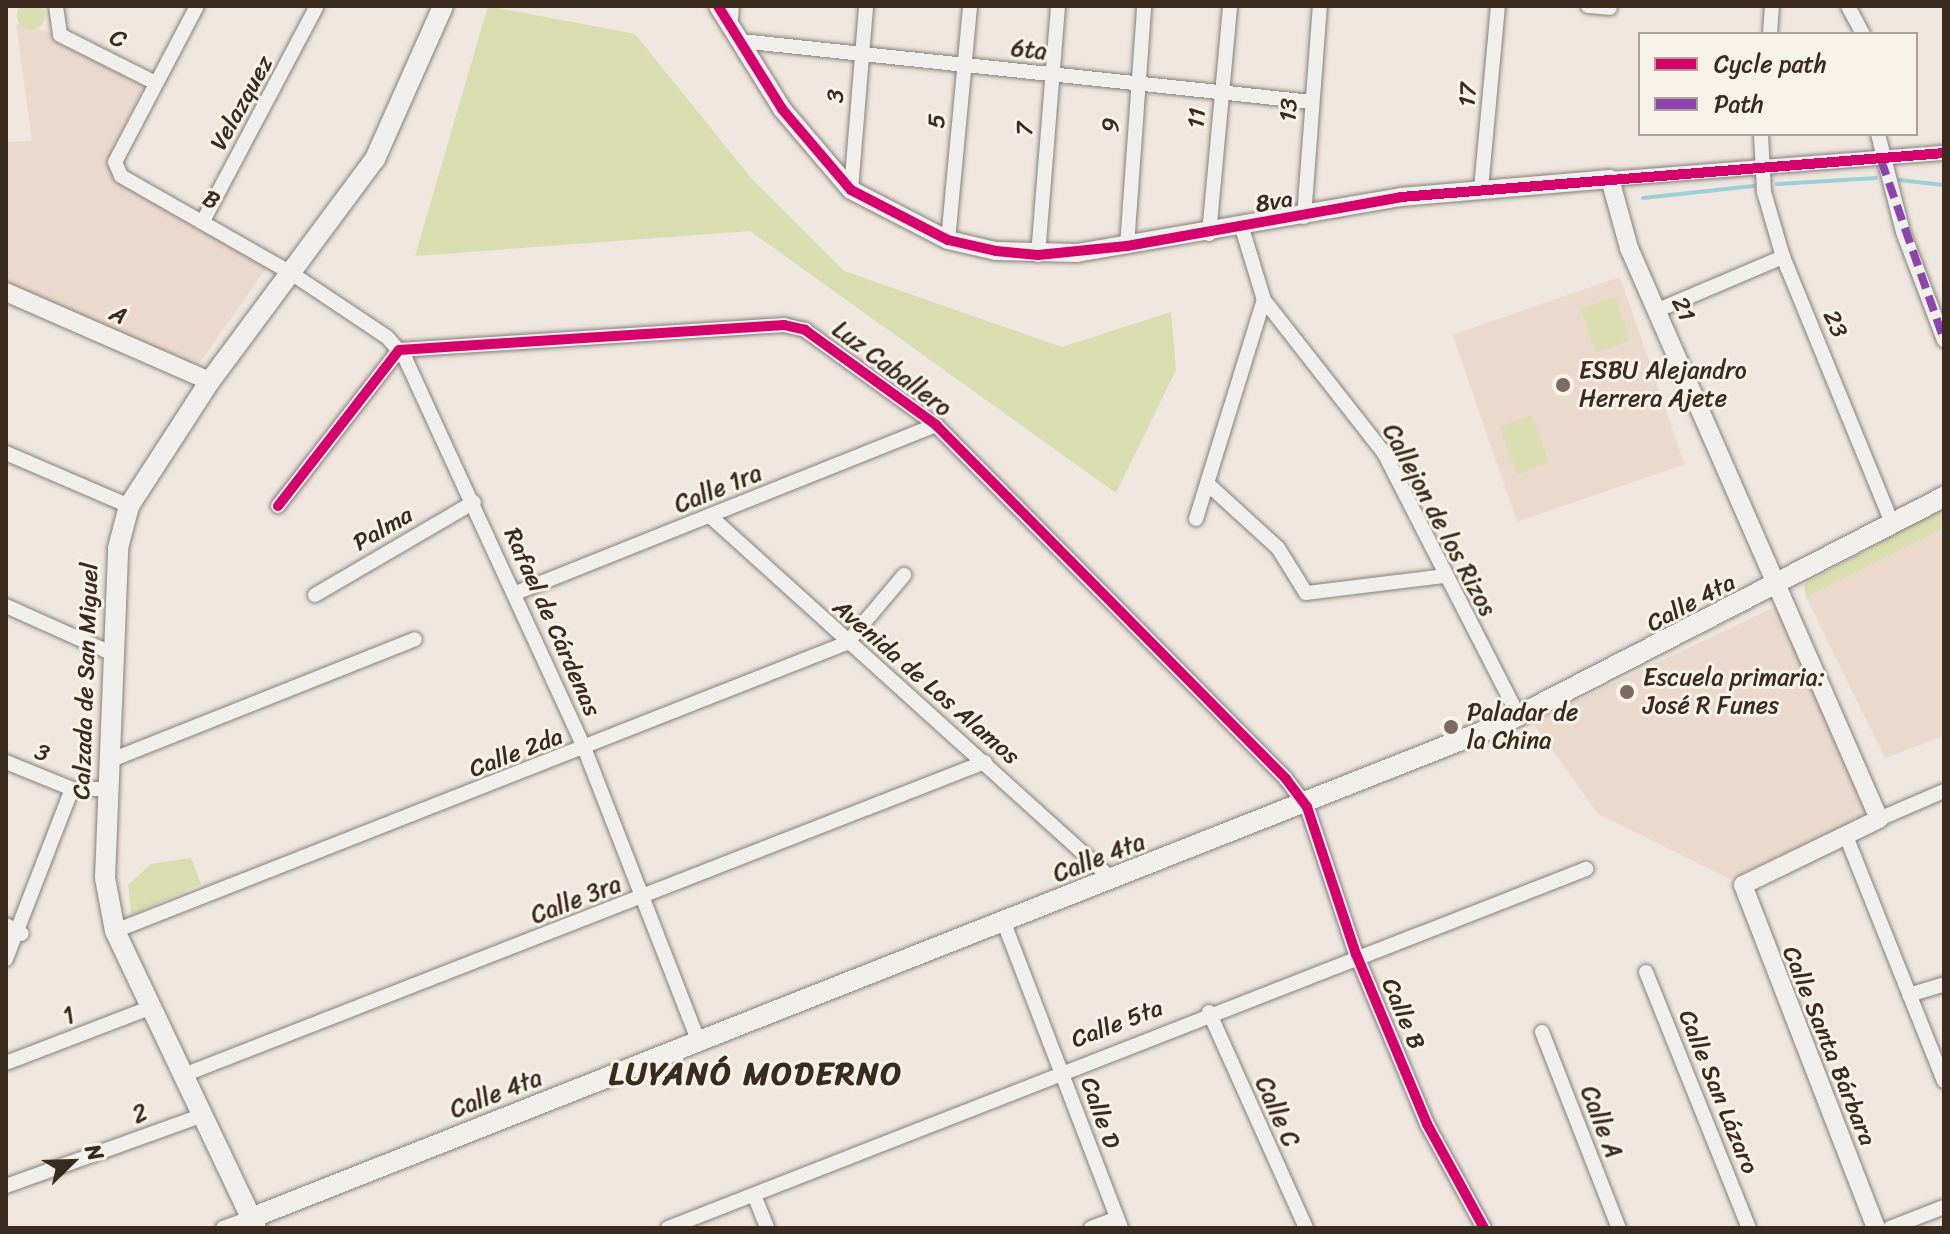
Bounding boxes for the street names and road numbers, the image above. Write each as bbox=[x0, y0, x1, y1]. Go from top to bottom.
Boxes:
street label: C bbox=[105, 23, 131, 55]
street label: 6ta bbox=[1010, 34, 1048, 66]
street label: Velazquez bbox=[204, 51, 280, 155]
street label: 17 bbox=[1453, 82, 1483, 108]
street label: 3 bbox=[821, 88, 851, 104]
street label: 13 bbox=[1274, 97, 1304, 123]
street label: 11 bbox=[1182, 106, 1212, 130]
street label: 5 bbox=[922, 112, 952, 130]
street label: 9 bbox=[1096, 117, 1126, 133]
street label: 7 bbox=[1010, 121, 1040, 137]
street label: B bbox=[197, 184, 225, 216]
street label: 8va bbox=[1253, 185, 1295, 219]
street label: 21 bbox=[1665, 292, 1701, 326]
street label: A bbox=[105, 299, 131, 331]
street label: 23 bbox=[1816, 306, 1854, 342]
street label: Luz Caballero bbox=[827, 315, 957, 423]
street label: Callejon de los Rizos bbox=[1376, 419, 1502, 621]
street label: Calle 1ra bbox=[670, 459, 766, 519]
street label: Palma bbox=[348, 501, 418, 557]
street label: Rafael de Cárdenas bbox=[498, 523, 606, 721]
street label: Calzada de San Miguel bbox=[68, 563, 104, 799]
street label: Calle 4ta bbox=[1641, 568, 1741, 638]
street label: Avenida de Los Alamos bbox=[827, 594, 1025, 770]
street label: Calle 2da bbox=[465, 722, 567, 784]
street label: 3 bbox=[30, 737, 54, 769]
street label: Calle 4ta bbox=[1049, 827, 1149, 889]
street label: Calle 3ra bbox=[527, 870, 625, 930]
street label: Calle Santa Bárbara bbox=[1776, 942, 1882, 1150]
street label: Calle B bbox=[1375, 974, 1431, 1054]
street label: Calle 5ta bbox=[1067, 993, 1167, 1055]
street label: 1 bbox=[59, 1001, 79, 1031]
street label: Calle San Lázaro bbox=[1672, 1006, 1764, 1178]
street label: Calle 4ta bbox=[446, 1063, 546, 1125]
street label: Calle C bbox=[1249, 1072, 1305, 1152]
street label: Calle D bbox=[1074, 1073, 1126, 1153]
street label: Calle A bbox=[1574, 1082, 1628, 1162]
street label: 2 bbox=[129, 1098, 151, 1130]

